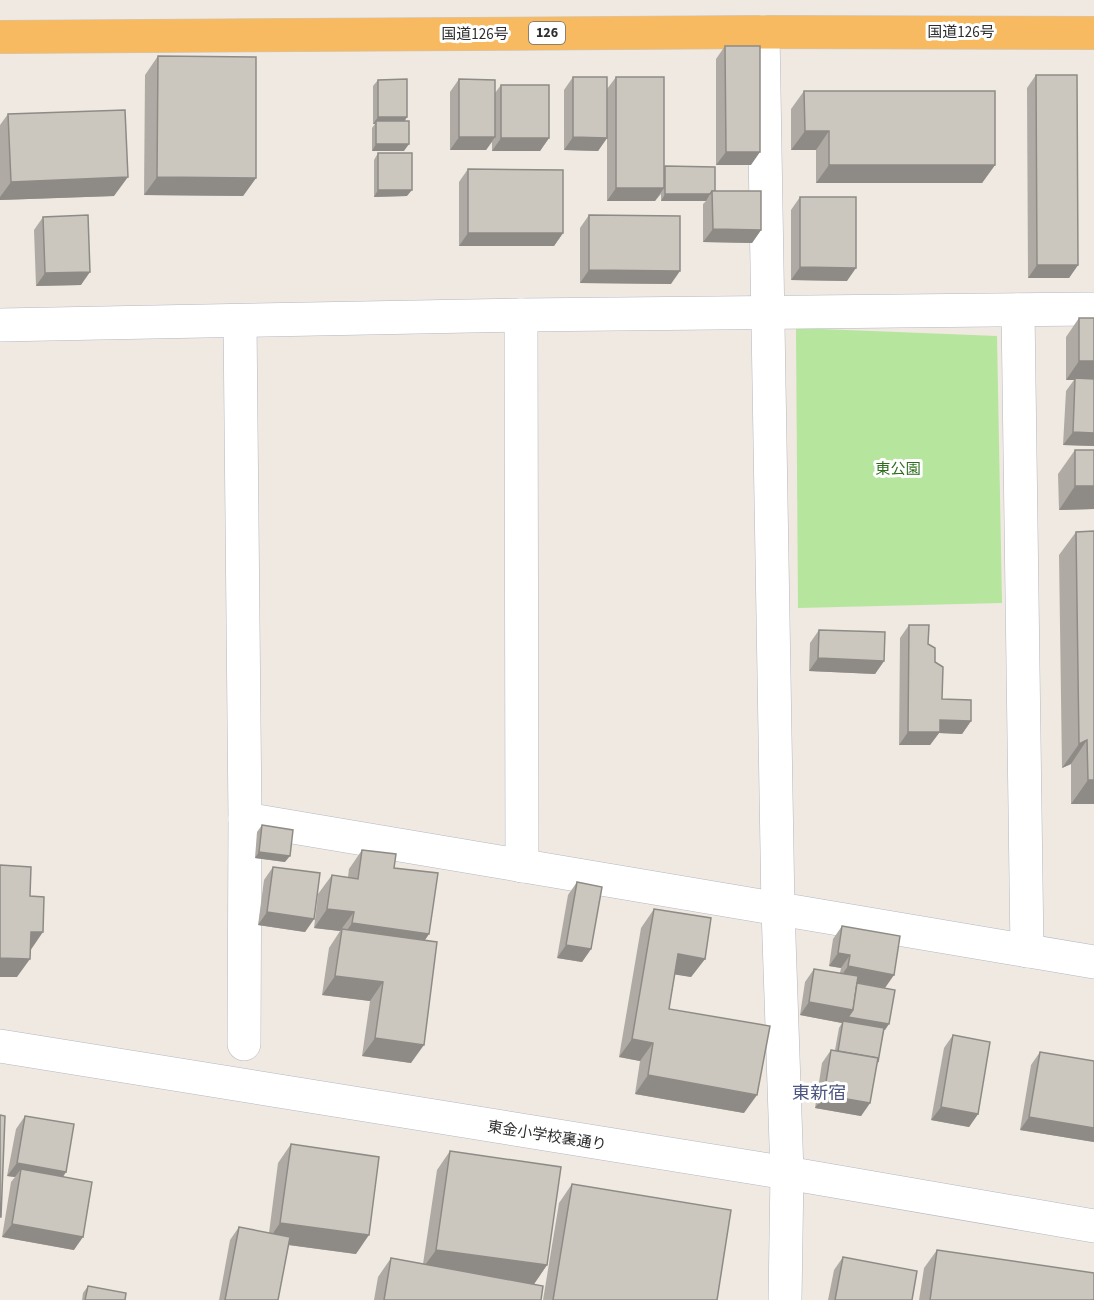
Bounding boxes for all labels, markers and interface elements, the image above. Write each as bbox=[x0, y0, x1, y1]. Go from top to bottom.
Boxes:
road number: 126 bbox=[529, 22, 565, 44]
street label: 国道126号 bbox=[927, 22, 995, 43]
street label: 国道126号 bbox=[441, 24, 509, 45]
park label: 東公園 bbox=[875, 459, 921, 480]
district label: 東新宿 bbox=[792, 1081, 846, 1106]
street label: 東金小学校裏通り bbox=[486, 1116, 608, 1156]

